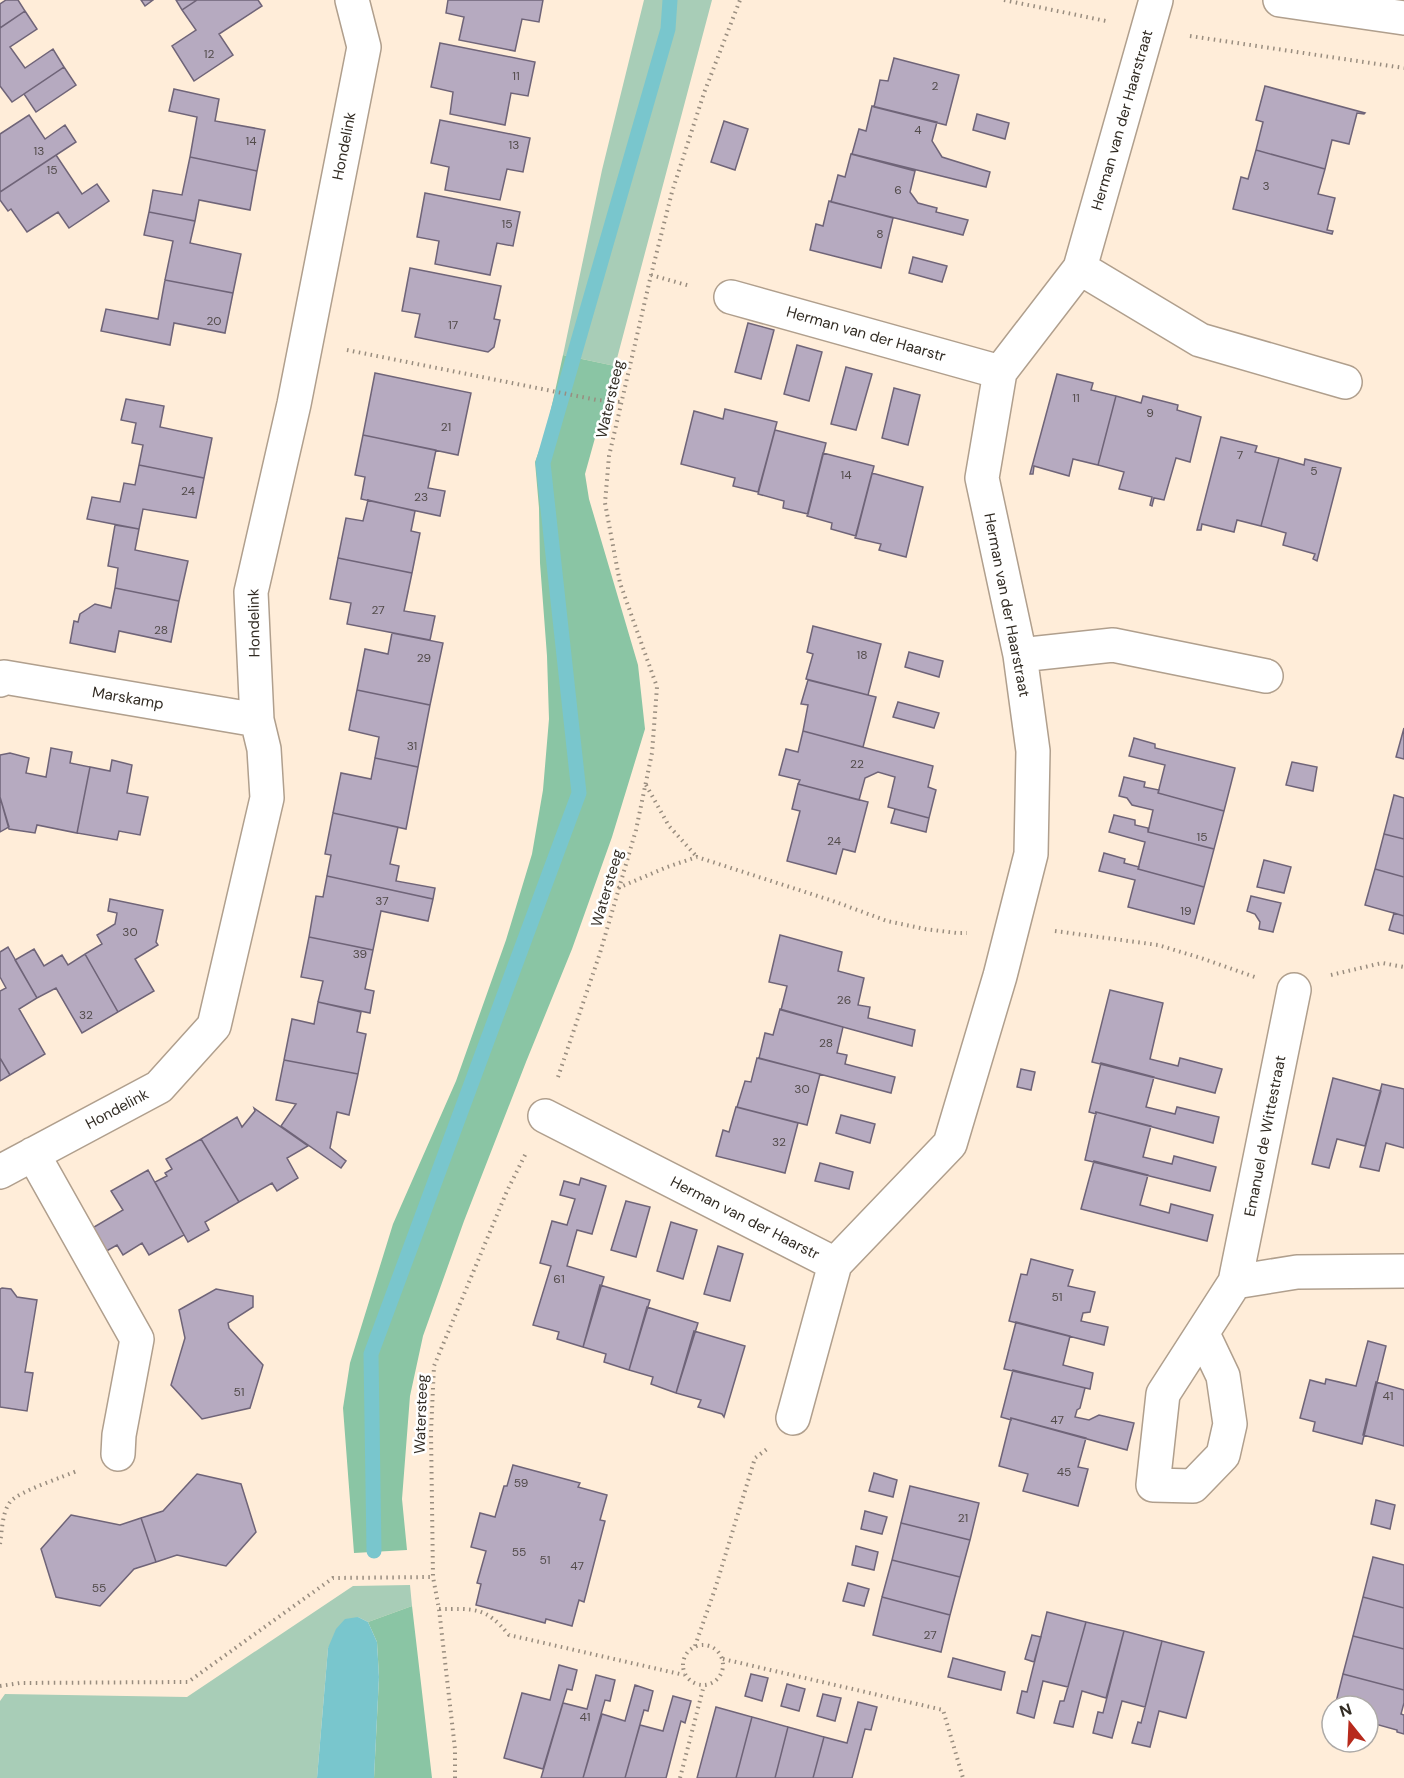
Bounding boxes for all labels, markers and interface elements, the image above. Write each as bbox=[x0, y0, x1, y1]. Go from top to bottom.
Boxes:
street label: Herman van der Haarstraat bbox=[1087, 27, 1157, 213]
house number: 12 bbox=[204, 46, 214, 62]
house number: 11 bbox=[512, 68, 520, 84]
house number: 2 bbox=[932, 78, 939, 94]
street label: Hondelink bbox=[328, 110, 360, 182]
house number: 4 bbox=[914, 122, 922, 138]
house number: 14 bbox=[245, 133, 257, 149]
house number: 13 bbox=[509, 137, 519, 153]
house number: 13 bbox=[34, 143, 44, 159]
house number: 15 bbox=[46, 162, 58, 178]
house number: 3 bbox=[1262, 178, 1270, 194]
house number: 6 bbox=[894, 182, 902, 198]
house number: 15 bbox=[501, 216, 513, 232]
house number: 8 bbox=[876, 226, 884, 242]
street label: Herman van der Haarstr bbox=[784, 302, 948, 366]
house number: 20 bbox=[206, 313, 222, 329]
house number: 17 bbox=[448, 317, 458, 333]
street label: Watersteeg bbox=[591, 358, 629, 440]
house number: 11 bbox=[1072, 390, 1080, 406]
house number: 9 bbox=[1146, 405, 1154, 421]
house number: 21 bbox=[441, 419, 451, 435]
house number: 7 bbox=[1237, 447, 1243, 463]
house number: 5 bbox=[1310, 463, 1318, 479]
house number: 14 bbox=[840, 467, 852, 483]
house number: 24 bbox=[181, 483, 195, 499]
house number: 23 bbox=[414, 489, 428, 505]
street label: Herman van der Haarstraat bbox=[979, 511, 1035, 699]
street label: Hondelink bbox=[243, 588, 265, 658]
house number: 27 bbox=[371, 602, 385, 618]
house number: 28 bbox=[154, 622, 168, 638]
house number: 18 bbox=[856, 647, 868, 663]
house number: 29 bbox=[417, 650, 431, 666]
street label: Marskamp bbox=[91, 682, 165, 714]
house number: 31 bbox=[407, 738, 417, 754]
house number: 22 bbox=[850, 756, 864, 772]
house number: 15 bbox=[1196, 829, 1208, 845]
house number: 24 bbox=[827, 833, 841, 849]
street label: Watersteeg bbox=[586, 847, 628, 929]
house number: 37 bbox=[375, 893, 389, 909]
house number: 19 bbox=[1180, 903, 1192, 919]
house number: 30 bbox=[122, 924, 138, 940]
house number: 39 bbox=[353, 946, 367, 962]
house number: 26 bbox=[837, 992, 851, 1008]
house number: 32 bbox=[79, 1007, 93, 1023]
house number: 28 bbox=[819, 1035, 833, 1051]
street label: Emanuel de Wittestraat bbox=[1240, 1054, 1290, 1218]
house number: 30 bbox=[794, 1081, 810, 1097]
street label: Hondelink bbox=[82, 1084, 152, 1134]
house number: 32 bbox=[772, 1134, 786, 1150]
street label: Herman van der Haarstr bbox=[667, 1172, 823, 1265]
house number: 61 bbox=[553, 1271, 565, 1287]
house number: 51 bbox=[1051, 1289, 1063, 1305]
street label: Watersteeg bbox=[410, 1374, 432, 1454]
house number: 51 bbox=[233, 1384, 245, 1400]
house number: 41 bbox=[1382, 1388, 1394, 1404]
house number: 47 bbox=[1050, 1412, 1064, 1428]
house number: 45 bbox=[1057, 1464, 1071, 1480]
house number: 59 bbox=[514, 1475, 528, 1491]
house number: 21 bbox=[958, 1510, 968, 1526]
house number: 55 bbox=[512, 1544, 526, 1560]
house number: 51 bbox=[539, 1552, 551, 1568]
house number: 47 bbox=[570, 1558, 584, 1574]
house number: 55 bbox=[92, 1580, 106, 1596]
house number: 27 bbox=[923, 1627, 937, 1643]
north arrow bbox=[1320, 1694, 1380, 1754]
text: N bbox=[1337, 1698, 1354, 1722]
house number: 41 bbox=[579, 1709, 591, 1725]

